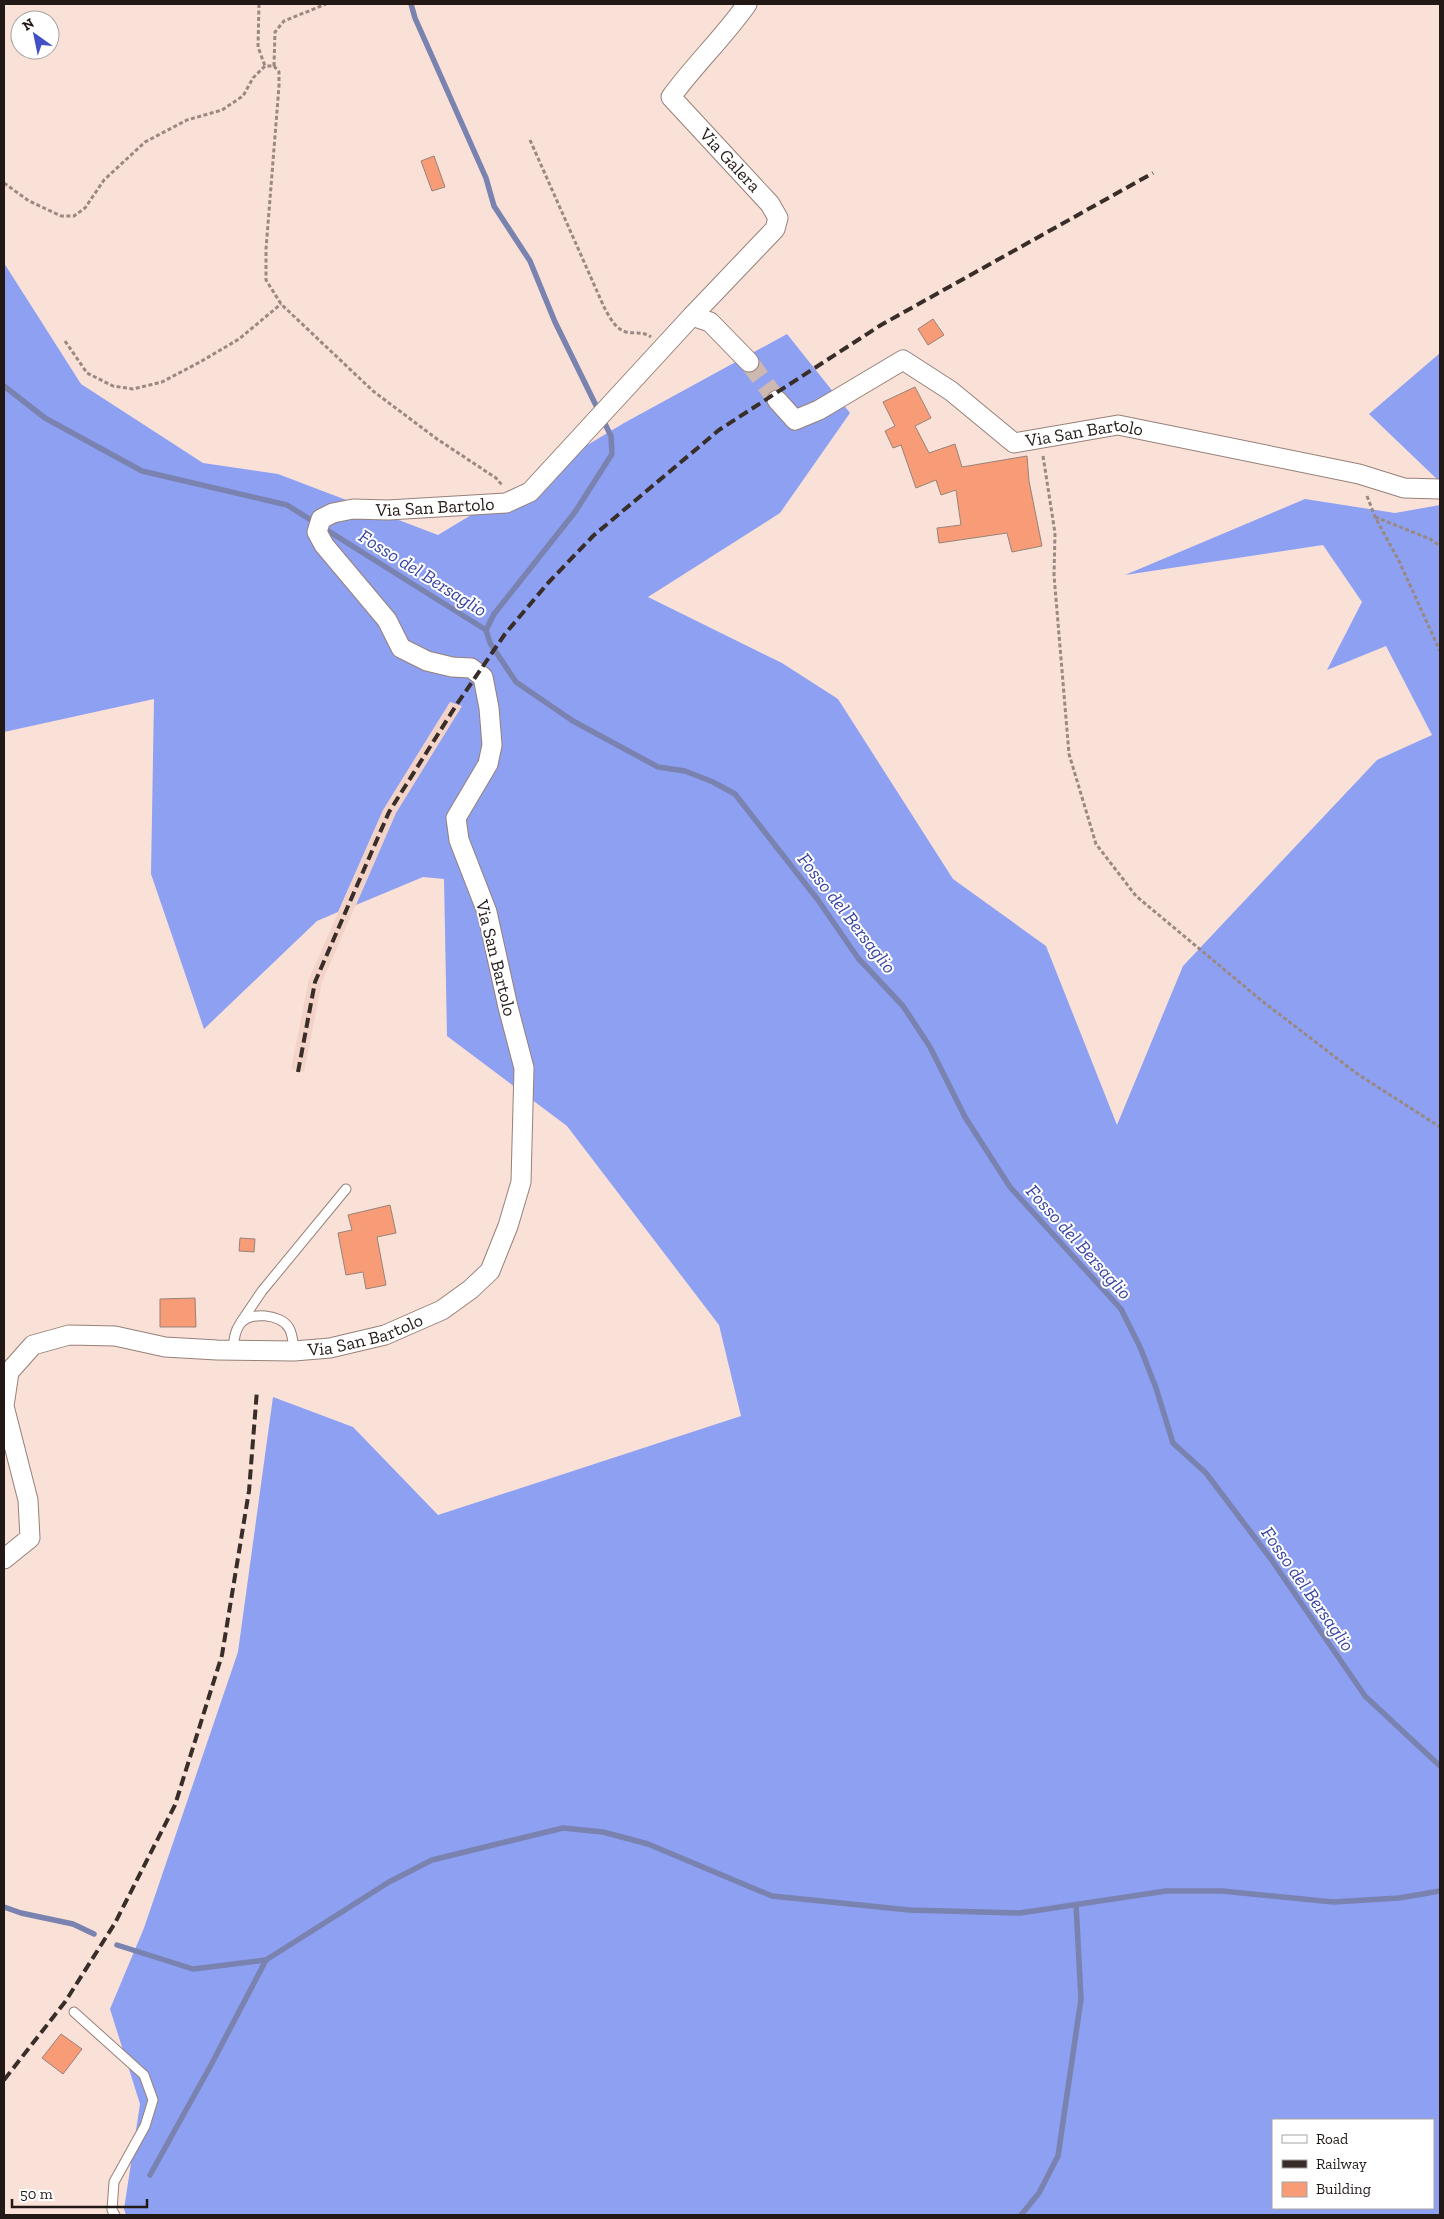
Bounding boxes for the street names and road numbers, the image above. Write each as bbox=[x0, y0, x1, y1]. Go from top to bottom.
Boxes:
street label: Via Galera bbox=[694, 123, 765, 197]
street label: Via San Bartolo bbox=[1023, 414, 1145, 452]
street label: Via San Bartolo bbox=[374, 493, 495, 521]
street label: Via San Bartolo bbox=[471, 897, 521, 1018]
street label: Via San Bartolo bbox=[306, 1309, 426, 1361]

